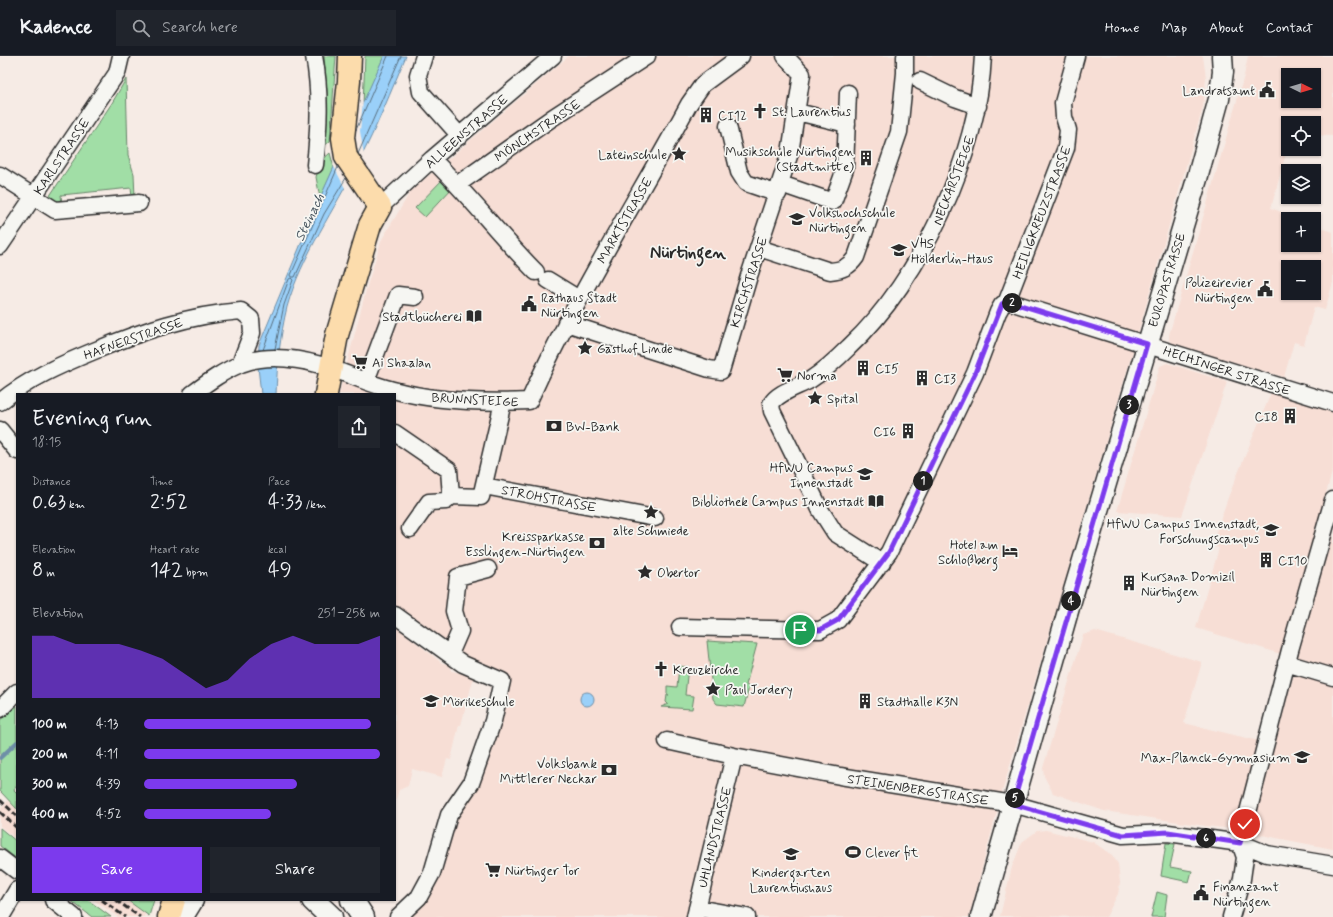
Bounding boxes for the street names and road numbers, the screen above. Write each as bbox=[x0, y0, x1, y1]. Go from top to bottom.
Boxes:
street label: ALLEENSTRASSE bbox=[422, 91, 512, 173]
street label: MÖNCHSTRASSE bbox=[491, 96, 584, 166]
street label: KARLSTRASSE bbox=[30, 115, 94, 198]
street label: NECKARSTEIGE bbox=[930, 133, 979, 228]
street label: HEILIGKREUZSTRASSE bbox=[1009, 144, 1076, 281]
street label: MARKTSTRASSE bbox=[594, 175, 657, 267]
street label: EUROPASTRASSE bbox=[1145, 231, 1190, 330]
street label: KIRCHSTRASSE bbox=[727, 235, 772, 330]
street label: HAFNERSTRASSE bbox=[82, 314, 185, 364]
street label: HECHINGER STRASSE bbox=[1161, 343, 1292, 400]
street label: BRUNNSTEIGE bbox=[431, 390, 519, 411]
street label: STROHSTRASSE bbox=[500, 482, 598, 517]
street label: STEINENBERGSTRASSE bbox=[846, 771, 990, 810]
street label: UHLANDSTRASSE bbox=[695, 785, 736, 890]

